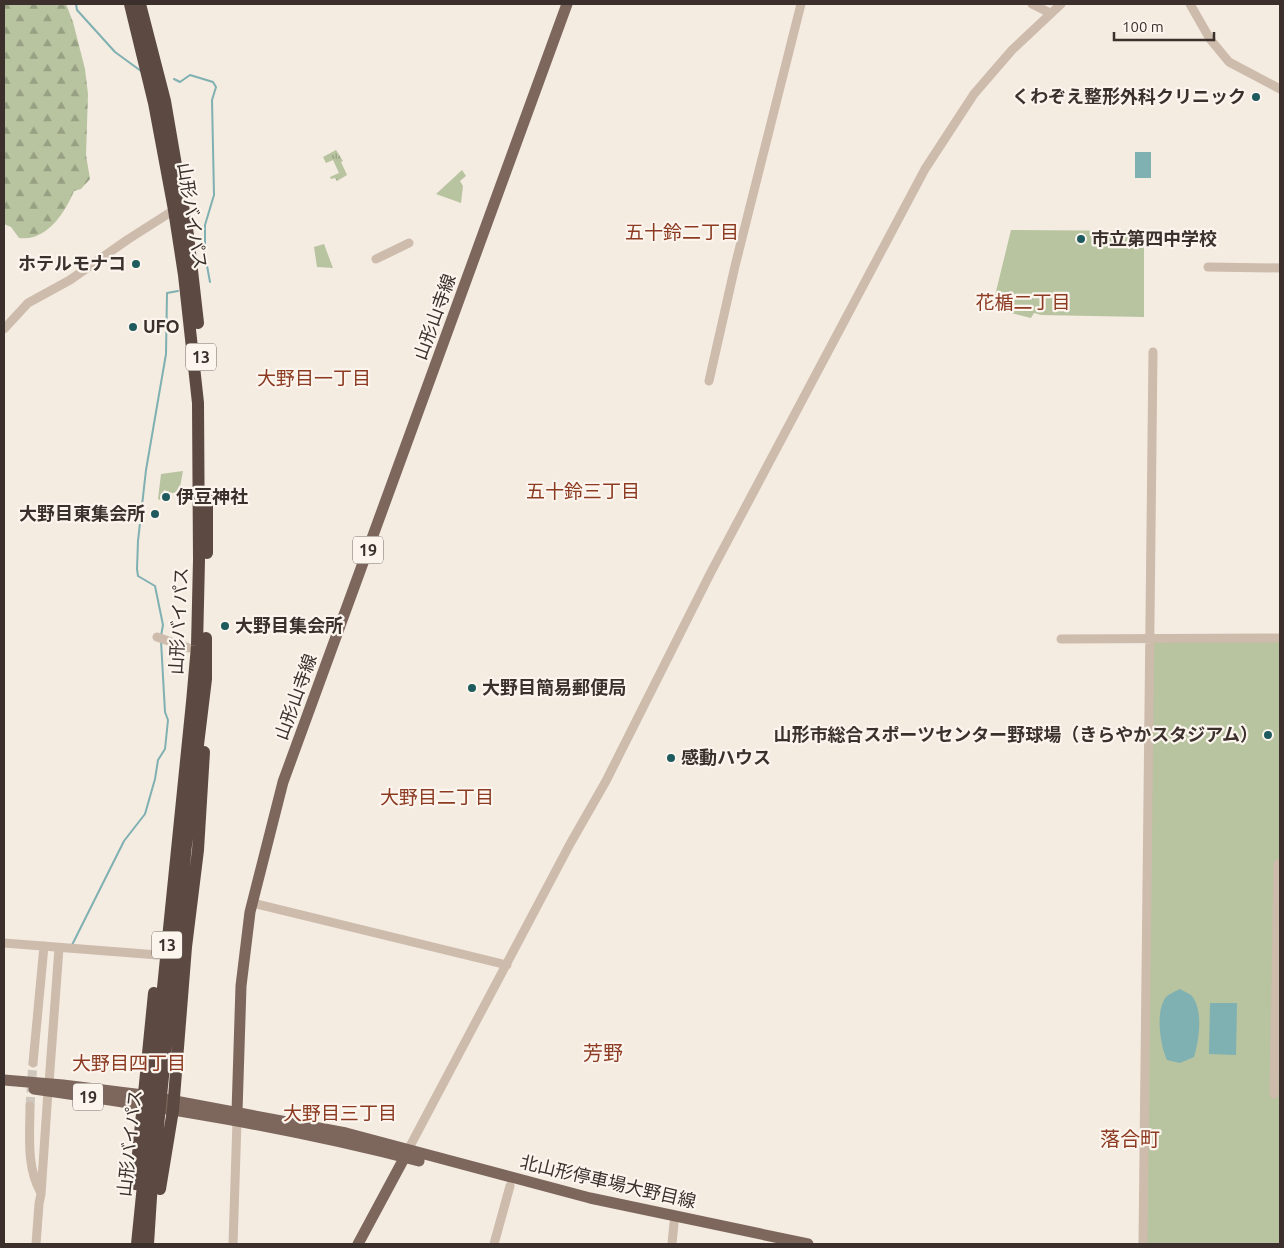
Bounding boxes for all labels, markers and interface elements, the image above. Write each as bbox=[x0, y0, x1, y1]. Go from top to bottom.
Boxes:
scale bar bbox=[1114, 10, 1214, 42]
text: 100 m bbox=[1122, 18, 1164, 35]
place label: くわぞえ整形外科クリニック bbox=[1012, 86, 1246, 106]
marker: くわぞえ整形外科クリニック bbox=[1250, 91, 1262, 103]
street label: 山形バイパス bbox=[175, 161, 211, 271]
district label: 五十鈴二丁目 bbox=[625, 221, 739, 243]
place label: 市立第四中学校 bbox=[1091, 228, 1217, 248]
marker: 市立第四中学校 bbox=[1075, 233, 1087, 245]
place label: ホテルモナコ bbox=[18, 253, 126, 273]
marker: ホテルモナコ bbox=[130, 258, 142, 270]
street label: 山形山寺線 bbox=[409, 271, 459, 362]
district label: 花楯二丁目 bbox=[975, 291, 1071, 313]
place label: UFO bbox=[143, 316, 180, 336]
marker: UFO bbox=[127, 321, 139, 333]
road number: 13 bbox=[186, 344, 216, 371]
district label: 大野目一丁目 bbox=[257, 367, 371, 389]
district label: 五十鈴三丁目 bbox=[526, 480, 640, 502]
place label: 伊豆神社 bbox=[176, 486, 248, 506]
marker: 伊豆神社 bbox=[160, 491, 172, 503]
place label: 大野目東集会所 bbox=[19, 503, 145, 523]
marker: 大野目東集会所 bbox=[149, 508, 161, 520]
road number: 19 bbox=[353, 536, 383, 564]
street label: 山形バイパス bbox=[165, 567, 191, 675]
place label: 大野目集会所 bbox=[235, 615, 343, 635]
marker: 大野目集会所 bbox=[219, 620, 231, 632]
street label: 山形山寺線 bbox=[270, 651, 320, 742]
place label: 大野目簡易郵便局 bbox=[482, 677, 626, 697]
marker: 大野目簡易郵便局 bbox=[466, 682, 478, 694]
place label: 山形市総合スポーツセンター野球場（きらやかスタジアム） bbox=[774, 724, 1258, 744]
marker: 山形市総合スポーツセンター野球場（きらやかスタジアム） bbox=[1262, 729, 1274, 741]
place label: 感動ハウス bbox=[681, 747, 771, 767]
marker: 感動ハウス bbox=[665, 752, 677, 764]
district label: 大野目二丁目 bbox=[380, 786, 494, 808]
road number: 13 bbox=[152, 932, 182, 958]
district label: 芳野 bbox=[583, 1041, 623, 1064]
district label: 大野目四丁目 bbox=[72, 1052, 186, 1074]
road number: 19 bbox=[73, 1084, 103, 1110]
street label: 山形バイパス bbox=[113, 1088, 145, 1197]
district label: 大野目三丁目 bbox=[283, 1102, 397, 1124]
district label: 落合町 bbox=[1100, 1127, 1160, 1150]
street label: 北山形停車場大野目線 bbox=[518, 1151, 698, 1211]

